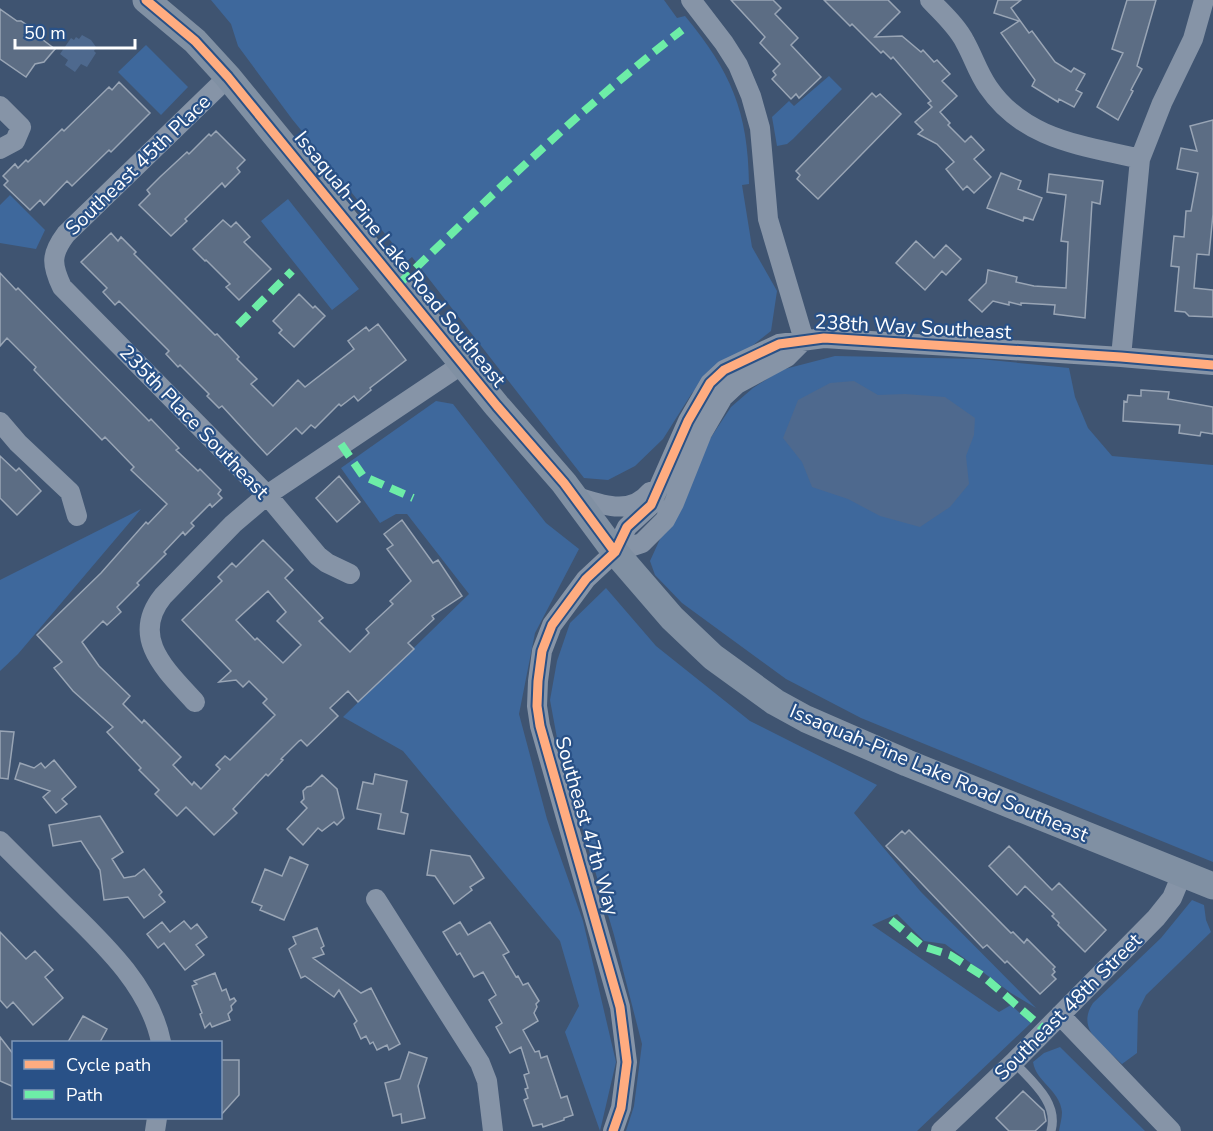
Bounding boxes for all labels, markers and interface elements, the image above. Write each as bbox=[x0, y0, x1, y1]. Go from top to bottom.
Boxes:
scale bar bbox=[15, 12, 135, 50]
text: 50 m bbox=[24, 21, 66, 45]
street label: Southeast 45th Place bbox=[59, 89, 217, 241]
street label: Issaquah-Pine Lake Road Southeast bbox=[288, 125, 512, 393]
street label: 238th Way Southeast bbox=[814, 308, 1013, 346]
street label: 235th Place Southeast bbox=[113, 339, 275, 506]
street label: Issaquah-Pine Lake Road Southeast bbox=[785, 698, 1093, 849]
street label: Southeast 47th Way bbox=[549, 733, 626, 919]
street label: Southeast 48th Street bbox=[988, 927, 1148, 1087]
legend bbox=[12, 1041, 222, 1119]
text: Cycle path bbox=[66, 1053, 151, 1077]
text: Path bbox=[66, 1083, 103, 1107]

